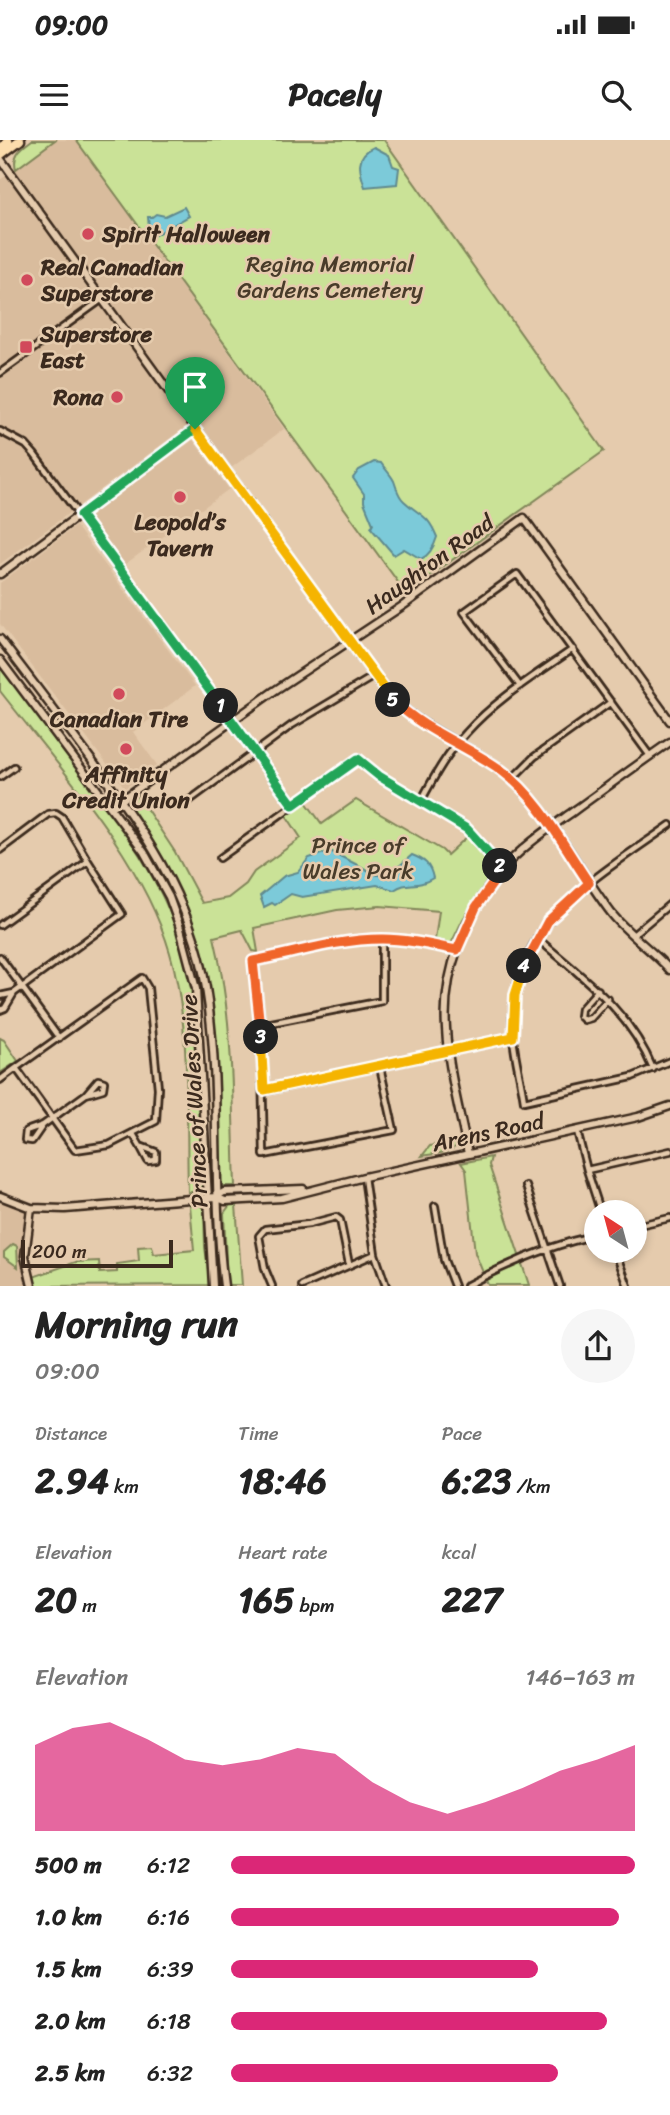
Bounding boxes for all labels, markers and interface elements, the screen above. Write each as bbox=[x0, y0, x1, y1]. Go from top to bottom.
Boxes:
text: 09:00 bbox=[35, 2, 108, 48]
text: Pacely bbox=[288, 66, 382, 123]
icon: menu bbox=[35, 76, 73, 114]
icon: search bbox=[597, 76, 635, 114]
place label: Spirit Halloween bbox=[101, 214, 270, 255]
marker: Spirit Halloween bbox=[80, 226, 96, 242]
park label: Regina Memorial Gardens Cemetery bbox=[237, 244, 423, 311]
place label: Real Canadian Superstore bbox=[40, 247, 184, 314]
marker: Real Canadian Superstore bbox=[19, 272, 35, 288]
place label: Superstore East bbox=[39, 314, 152, 381]
marker: Superstore East bbox=[18, 339, 34, 355]
pin bbox=[165, 357, 225, 429]
icon: arrive bbox=[176, 368, 214, 406]
place label: Rona bbox=[52, 377, 104, 418]
marker: Rona bbox=[109, 389, 125, 405]
marker: Leopold’s Tavern bbox=[172, 489, 188, 505]
place label: Leopold’s Tavern bbox=[134, 502, 227, 569]
street label: Haughton Road bbox=[356, 502, 504, 626]
pin: 5 bbox=[376, 682, 410, 718]
text: 5 bbox=[387, 683, 398, 716]
marker: Canadian Tire bbox=[111, 686, 127, 702]
pin: 1 bbox=[204, 688, 238, 724]
text: 1 bbox=[216, 689, 225, 722]
place label: Canadian Tire bbox=[49, 699, 189, 740]
marker: Affinity Credit Union bbox=[118, 741, 134, 757]
place label: Affinity Credit Union bbox=[61, 754, 190, 821]
park label: Prince of Wales Park bbox=[303, 825, 414, 892]
pin: 2 bbox=[482, 848, 518, 884]
text: 2 bbox=[494, 849, 505, 882]
pin: 4 bbox=[506, 948, 542, 984]
text: 4 bbox=[518, 949, 529, 982]
street label: Prince of Wales Drive bbox=[168, 993, 221, 1209]
pin: 3 bbox=[244, 1020, 278, 1054]
text: 3 bbox=[255, 1020, 266, 1053]
street label: Arens Road bbox=[427, 1100, 550, 1165]
north arrow bbox=[584, 1200, 648, 1264]
map controls bbox=[584, 1200, 647, 1263]
text: 200 m bbox=[32, 1235, 87, 1268]
scale bar bbox=[21, 1237, 173, 1268]
text: Morning run bbox=[35, 1291, 238, 1358]
button: share bbox=[561, 1309, 635, 1383]
text: 09:00 bbox=[35, 1351, 100, 1392]
text: Distance bbox=[35, 1417, 107, 1450]
text: Time bbox=[238, 1417, 279, 1450]
text: Pace bbox=[442, 1417, 482, 1450]
text: 2.94 bbox=[35, 1450, 109, 1512]
text: 18:46 bbox=[238, 1450, 327, 1512]
text: 6:23 bbox=[442, 1450, 512, 1512]
text: km bbox=[109, 1470, 139, 1503]
text: /km bbox=[512, 1470, 551, 1503]
text: Elevation bbox=[35, 1536, 112, 1569]
text: Heart rate bbox=[238, 1536, 328, 1569]
text: kcal bbox=[442, 1536, 476, 1569]
text: 20 bbox=[35, 1569, 77, 1631]
text: 165 bbox=[238, 1569, 295, 1631]
text: 227 bbox=[442, 1569, 502, 1631]
text: m bbox=[77, 1589, 97, 1622]
text: bpm bbox=[295, 1589, 335, 1622]
text: Elevation bbox=[35, 1657, 128, 1698]
text: 146–163 m bbox=[525, 1657, 635, 1698]
text: 500 m bbox=[35, 1845, 102, 1886]
text: 6:12 bbox=[147, 1845, 190, 1886]
text: 1.0 km bbox=[35, 1897, 102, 1938]
text: 6:16 bbox=[147, 1897, 190, 1938]
text: 1.5 km bbox=[35, 1949, 102, 1990]
text: 6:39 bbox=[147, 1949, 194, 1990]
text: 2.0 km bbox=[35, 2001, 106, 2042]
text: 6:18 bbox=[147, 2001, 191, 2042]
text: 2.5 km bbox=[35, 2053, 105, 2094]
text: 6:32 bbox=[147, 2053, 193, 2094]

